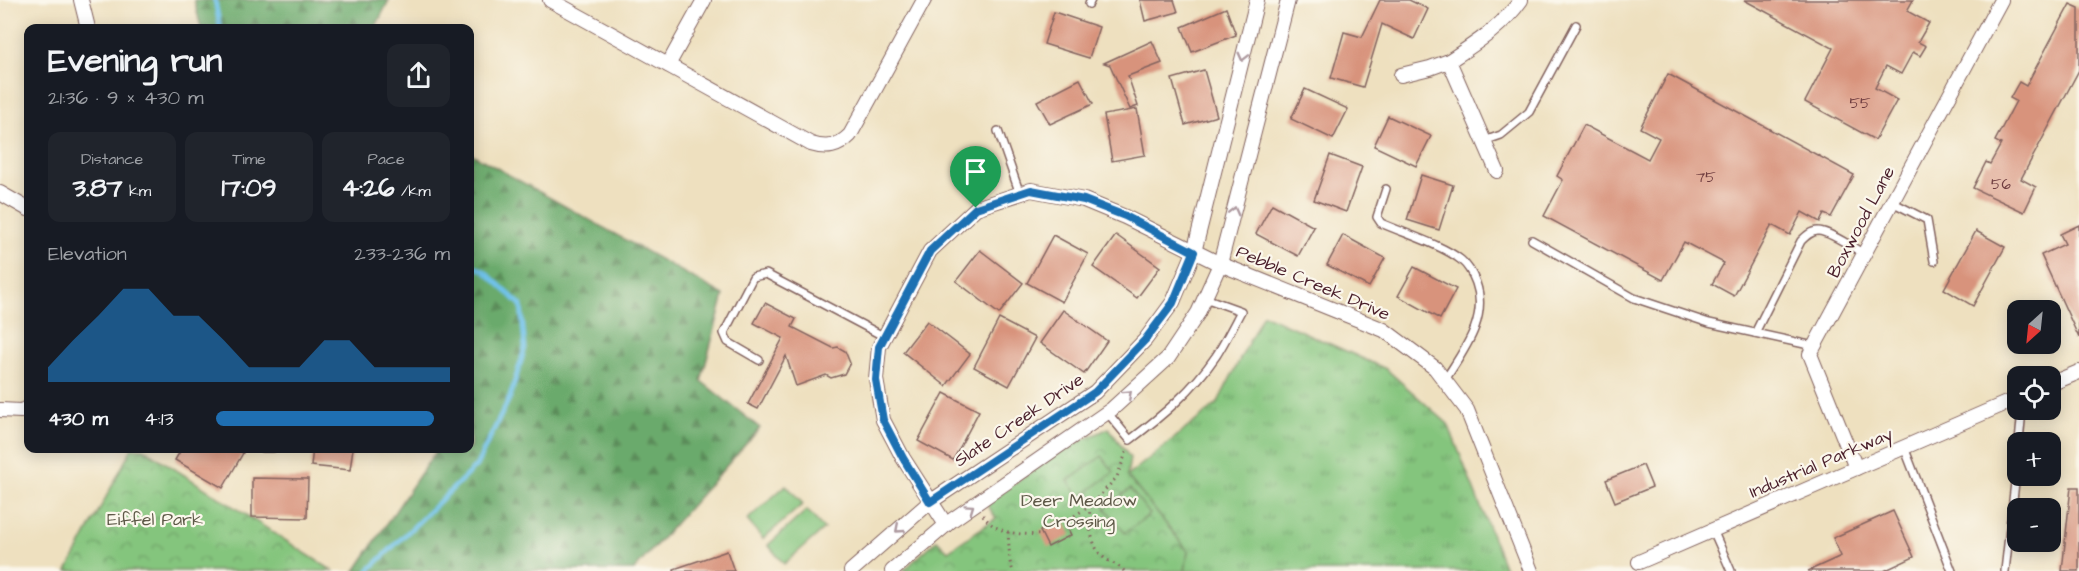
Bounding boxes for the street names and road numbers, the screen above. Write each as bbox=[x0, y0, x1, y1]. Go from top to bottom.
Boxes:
street label: Boxwood Lane bbox=[1821, 162, 1901, 282]
street label: Pebble Creek Drive bbox=[1232, 239, 1394, 327]
street label: Slate Creek Drive bbox=[949, 367, 1089, 473]
street label: Industrial Parkway bbox=[1745, 421, 1897, 505]

